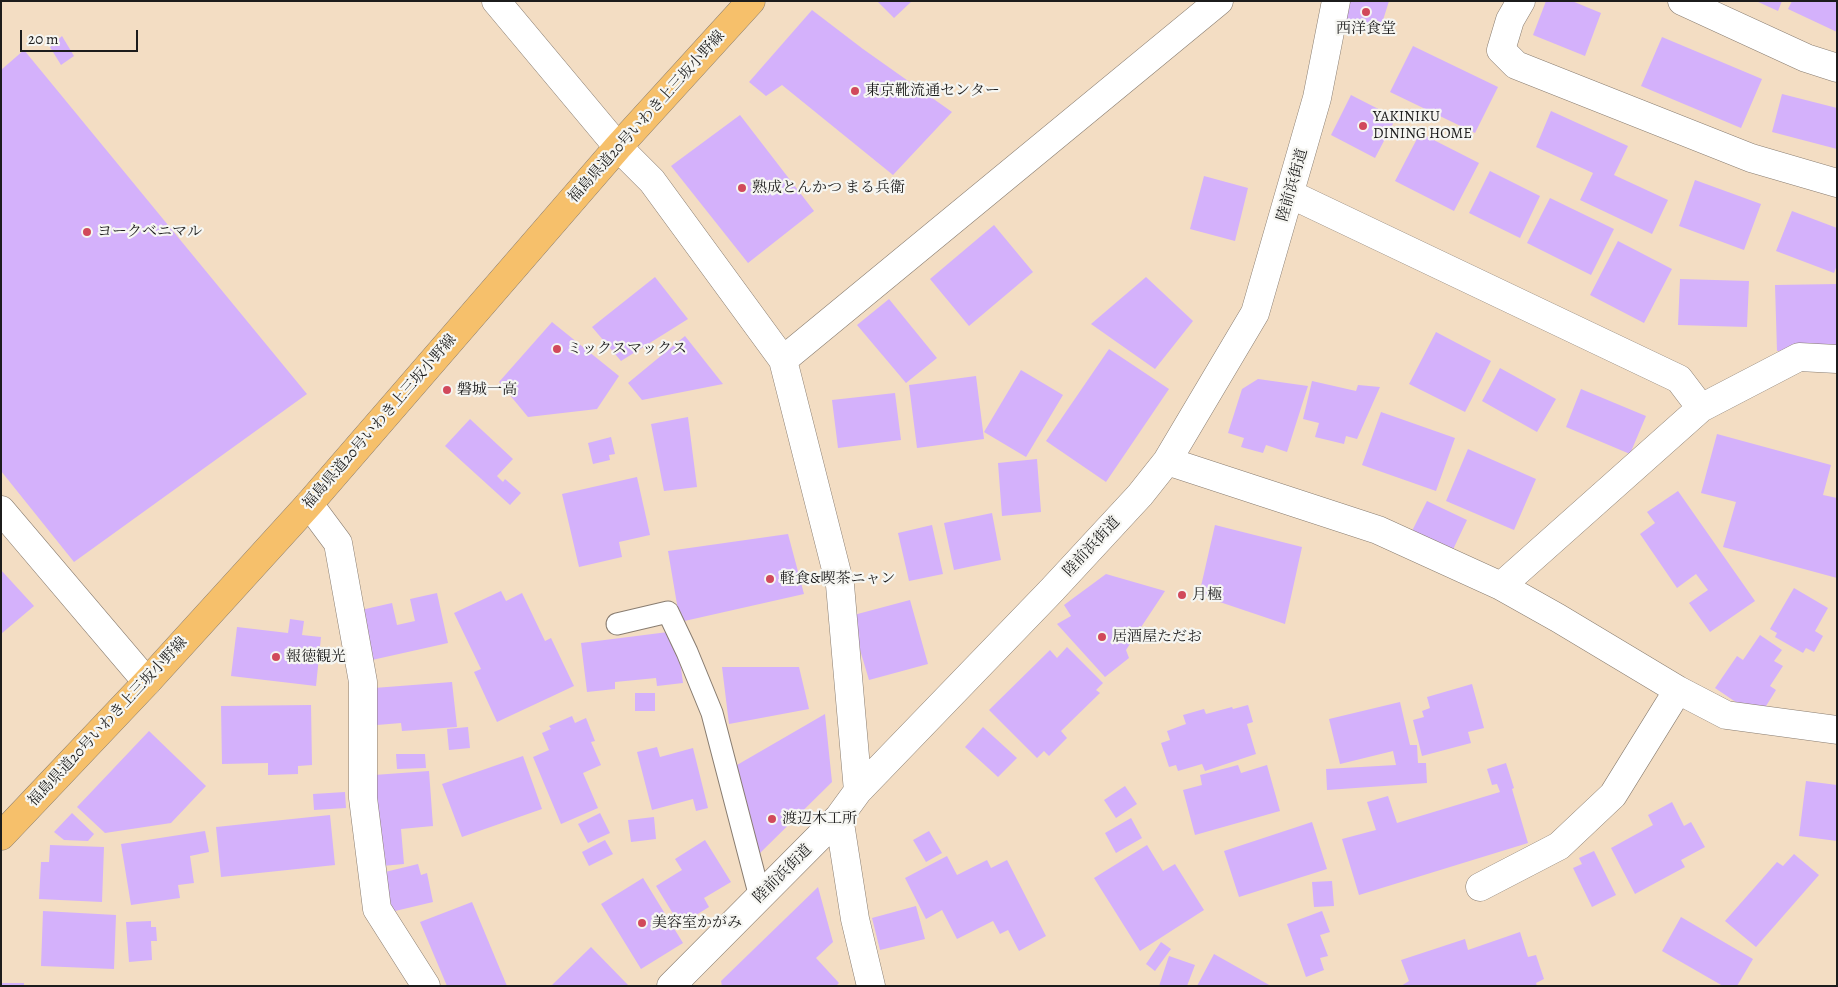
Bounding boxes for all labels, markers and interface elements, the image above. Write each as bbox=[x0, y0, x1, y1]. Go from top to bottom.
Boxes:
marker: 西洋食堂 bbox=[1360, 6, 1372, 18]
scale bar bbox=[22, 20, 140, 52]
place label: 西洋食堂 bbox=[1336, 20, 1396, 38]
street label: 福島県道20号いわき上三坂小野線 bbox=[565, 27, 729, 207]
text: 20 m bbox=[28, 29, 59, 49]
place label: 東京靴流通センター bbox=[865, 82, 1000, 100]
marker: 東京靴流通センター bbox=[849, 85, 861, 97]
place label: YAKINIKU DINING HOME bbox=[1373, 108, 1472, 143]
marker: YAKINIKU DINING HOME bbox=[1357, 120, 1369, 132]
street label: 陸前浜街道 bbox=[1274, 146, 1312, 224]
place label: 熟成とんかつ まる兵衛 bbox=[752, 179, 905, 197]
marker: 熟成とんかつ まる兵衛 bbox=[736, 182, 748, 194]
place label: ヨークベニマル bbox=[97, 223, 202, 241]
marker: ヨークベニマル bbox=[81, 226, 93, 238]
street label: 福島県道20号いわき上三坂小野線 bbox=[299, 331, 461, 513]
place label: ミックスマックス bbox=[567, 340, 687, 358]
marker: ミックスマックス bbox=[551, 343, 563, 355]
place label: 磐城一高 bbox=[457, 381, 517, 399]
marker: 磐城一高 bbox=[441, 384, 453, 396]
street label: 陸前浜街道 bbox=[1060, 513, 1124, 581]
place label: 軽食&喫茶ニャン bbox=[780, 570, 895, 588]
marker: 軽食&喫茶ニャン bbox=[764, 573, 776, 585]
place label: 月極 bbox=[1192, 586, 1222, 604]
marker: 月極 bbox=[1176, 589, 1188, 601]
place label: 居酒屋ただお bbox=[1112, 628, 1202, 646]
marker: 居酒屋ただお bbox=[1096, 631, 1108, 643]
street label: 福島県道20号いわき上三坂小野線 bbox=[25, 634, 191, 810]
place label: 報徳観光 bbox=[286, 648, 346, 666]
marker: 報徳観光 bbox=[270, 651, 282, 663]
place label: 渡辺木工所 bbox=[782, 810, 857, 828]
marker: 渡辺木工所 bbox=[766, 813, 778, 825]
street label: 陸前浜街道 bbox=[750, 841, 816, 907]
place label: 美容室かがみ bbox=[652, 914, 742, 932]
marker: 美容室かがみ bbox=[636, 917, 648, 929]

